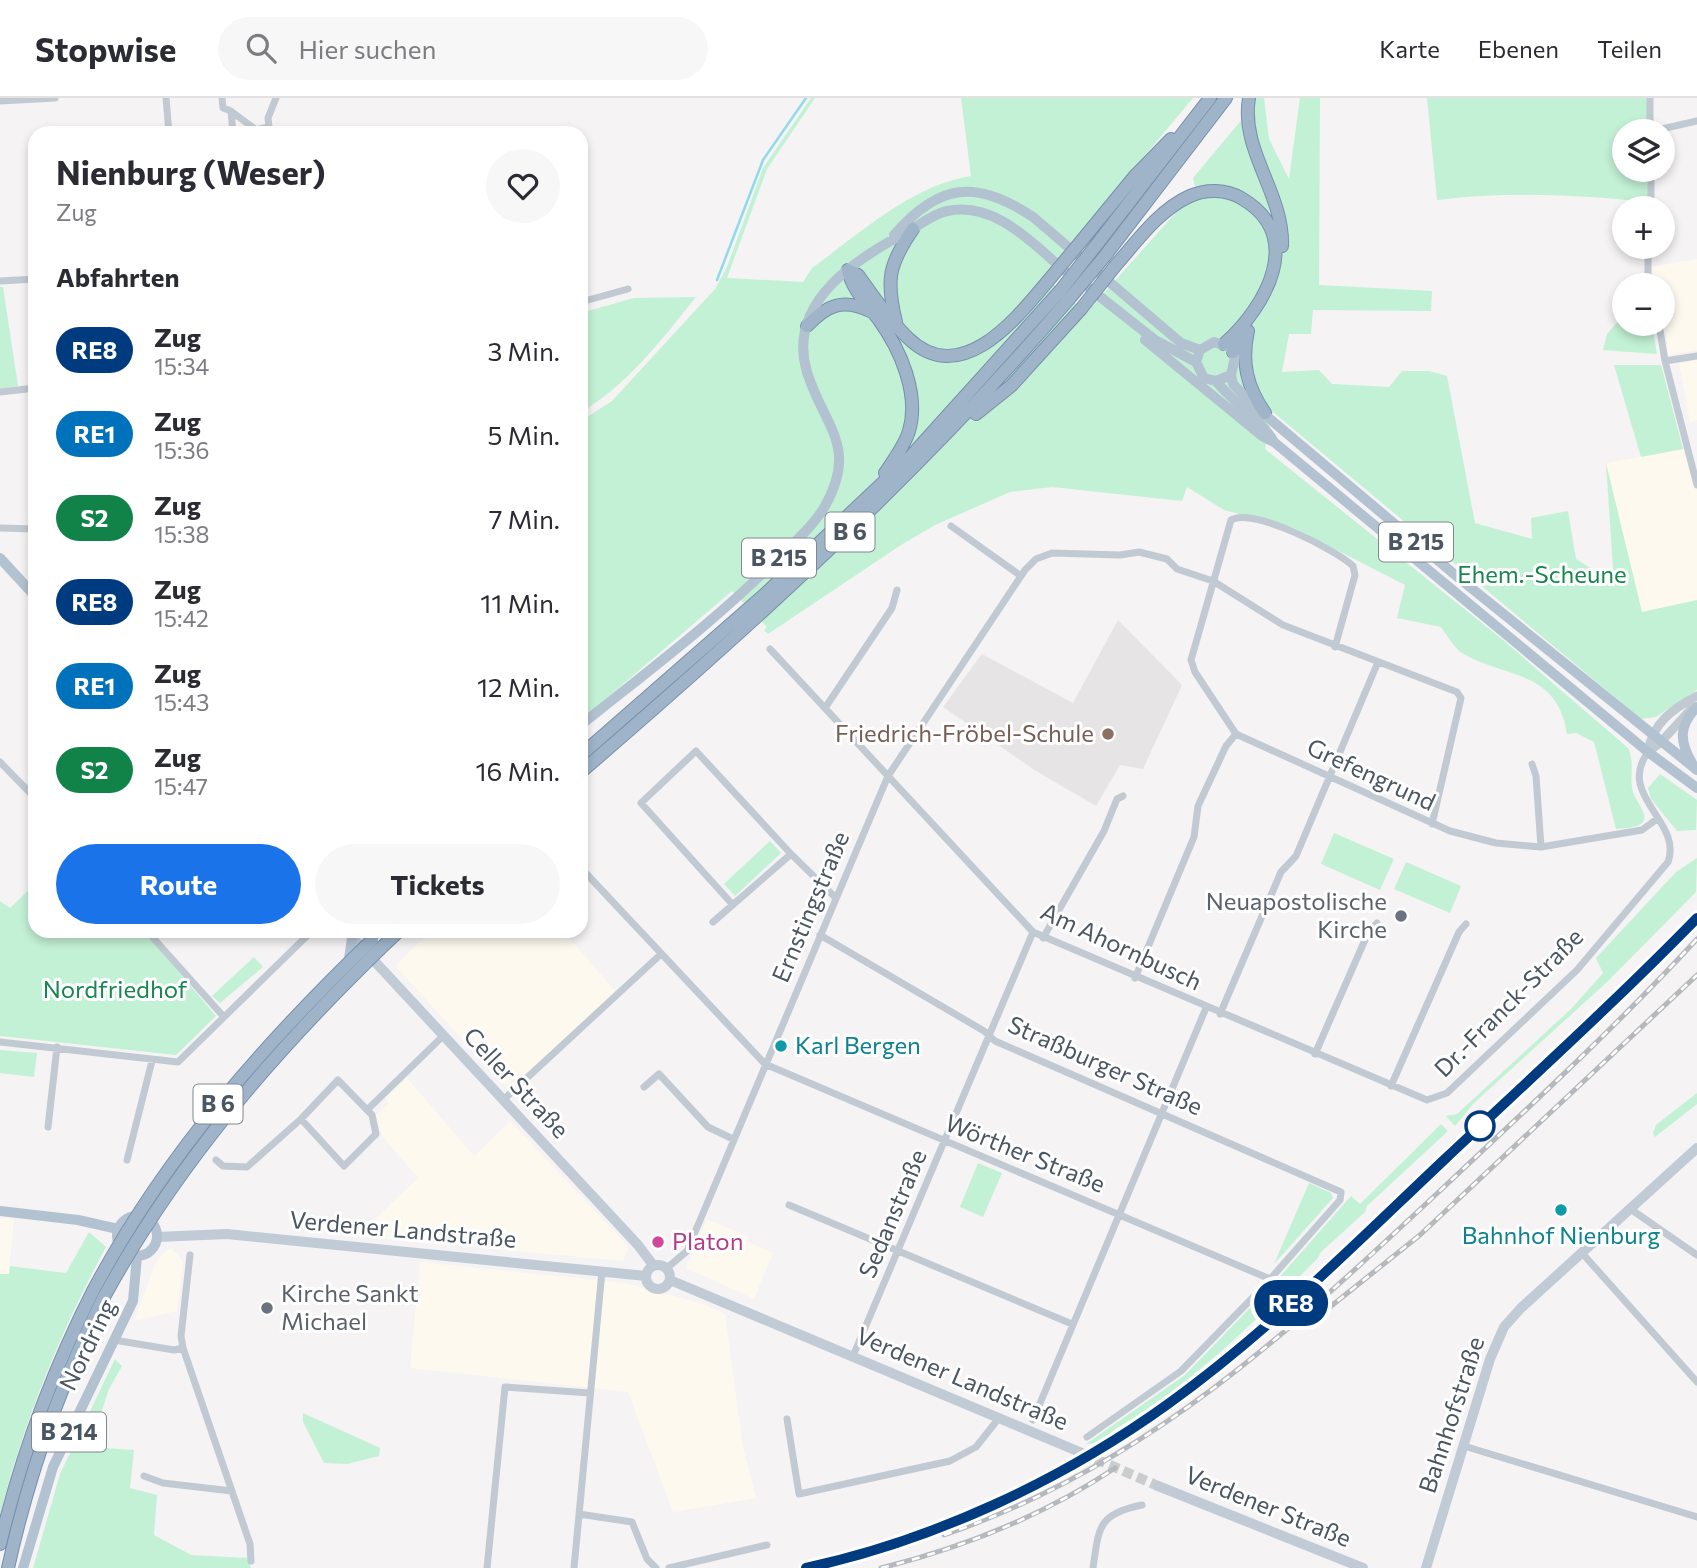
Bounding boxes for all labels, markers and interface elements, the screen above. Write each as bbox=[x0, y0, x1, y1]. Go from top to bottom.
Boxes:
search box bbox=[218, 17, 708, 80]
text: Stopwise bbox=[35, 28, 176, 69]
icon: search bbox=[242, 29, 280, 67]
text: Hier suchen bbox=[298, 33, 436, 64]
text: Karte bbox=[1379, 34, 1440, 63]
text: Ebenen bbox=[1478, 34, 1559, 63]
text: Teilen bbox=[1597, 34, 1662, 63]
map controls bbox=[1612, 119, 1675, 336]
button: layers bbox=[1612, 119, 1675, 182]
button: heart bbox=[486, 149, 560, 223]
text: Nienburg (Weser) bbox=[56, 151, 326, 192]
button: + bbox=[1612, 196, 1675, 259]
text: Zug bbox=[56, 198, 97, 226]
text: Abfahrten bbox=[56, 261, 179, 292]
button: − bbox=[1612, 273, 1675, 336]
text: Zug bbox=[154, 321, 201, 352]
text: RE8 bbox=[72, 335, 117, 364]
text: 3 Min. bbox=[488, 335, 560, 366]
text: 15:34 bbox=[154, 352, 209, 380]
text: Zug bbox=[154, 405, 201, 436]
text: RE1 bbox=[74, 419, 115, 448]
text: 5 Min. bbox=[487, 419, 560, 450]
text: 15:36 bbox=[154, 436, 210, 464]
text: Zug bbox=[154, 489, 201, 520]
text: S2 bbox=[80, 503, 109, 532]
text: 7 Min. bbox=[489, 503, 560, 534]
road number: B 6 bbox=[826, 512, 874, 552]
text: 15:38 bbox=[154, 520, 210, 548]
road number: B 215 bbox=[1379, 522, 1453, 562]
road number: B 215 bbox=[742, 538, 816, 578]
park label: Ehem.-Scheune bbox=[1457, 559, 1627, 588]
text: Zug bbox=[154, 573, 201, 604]
text: RE8 bbox=[72, 587, 117, 616]
text: 11 Min. bbox=[480, 587, 560, 618]
text: 15:42 bbox=[154, 604, 209, 632]
text: Zug bbox=[154, 657, 201, 688]
text: RE1 bbox=[74, 671, 115, 700]
text: 12 Min. bbox=[477, 671, 560, 702]
text: 15:43 bbox=[154, 688, 209, 716]
place label: Friedrich-Fröbel-Schule bbox=[835, 718, 1094, 747]
marker: Friedrich-Fröbel-Schule bbox=[1100, 726, 1116, 742]
street label: Grefengrund bbox=[1303, 731, 1440, 816]
text: Zug bbox=[154, 741, 201, 772]
text: S2 bbox=[80, 755, 109, 784]
text: 16 Min. bbox=[476, 755, 560, 786]
text: 15:47 bbox=[154, 772, 208, 800]
street label: Ernstingstraße bbox=[765, 827, 854, 986]
button: Route bbox=[56, 844, 301, 924]
button: Tickets bbox=[315, 844, 560, 924]
place label: Neuapostolische Kirche bbox=[1206, 886, 1387, 943]
street label: Am Ahornbusch bbox=[1037, 896, 1207, 996]
marker: Neuapostolische Kirche bbox=[1393, 908, 1409, 924]
street label: Dr.-Franck-Straße bbox=[1428, 922, 1588, 1082]
park label: Nordfriedhof bbox=[43, 974, 188, 1003]
street label: Straßburger Straße bbox=[1004, 1009, 1207, 1121]
street label: Celler Straße bbox=[458, 1021, 576, 1143]
place label: Karl Bergen bbox=[795, 1030, 921, 1059]
marker: Karl Bergen bbox=[773, 1038, 789, 1054]
road number: B 6 bbox=[194, 1085, 242, 1124]
street label: Wörther Straße bbox=[941, 1107, 1110, 1198]
unlabelled marker bbox=[1465, 1111, 1495, 1141]
street label: Sedanstraße bbox=[852, 1145, 932, 1282]
marker: Bahnhof Nienburg bbox=[1553, 1202, 1569, 1218]
street label: Verdener Landstraße bbox=[289, 1204, 518, 1253]
place label: Bahnhof Nienburg bbox=[1462, 1220, 1660, 1249]
place label: Platon bbox=[672, 1226, 743, 1255]
marker: Platon bbox=[650, 1234, 666, 1250]
place label: Kirche Sankt Michael bbox=[281, 1278, 419, 1335]
line badge: RE8 bbox=[1251, 1280, 1331, 1326]
text: RE8 bbox=[1268, 1288, 1314, 1317]
street label: Nordring bbox=[52, 1294, 121, 1395]
marker: Kirche Sankt Michael bbox=[259, 1300, 275, 1316]
street label: Verdener Landstraße bbox=[852, 1320, 1073, 1435]
street label: Bahnhofstraße bbox=[1412, 1333, 1489, 1496]
road number: B 214 bbox=[32, 1413, 106, 1452]
street label: Verdener Straße bbox=[1181, 1459, 1356, 1552]

